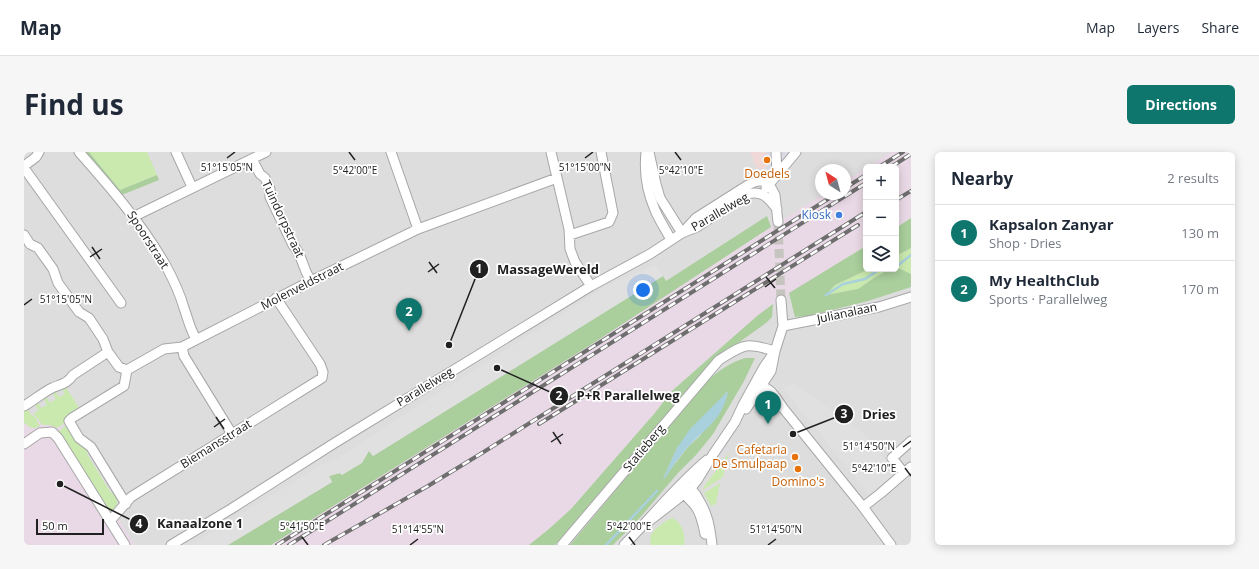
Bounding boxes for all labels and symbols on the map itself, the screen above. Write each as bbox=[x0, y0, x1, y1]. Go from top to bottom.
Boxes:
marker: Doedels bbox=[762, 155, 772, 165]
text: 51°15'05"N bbox=[201, 160, 253, 174]
text: 51°15'00"N bbox=[559, 160, 611, 174]
text: 5°42'00"E bbox=[333, 163, 377, 177]
text: 5°42'10"E bbox=[659, 163, 703, 177]
north arrow bbox=[815, 164, 851, 200]
place label: Doedels bbox=[744, 165, 790, 182]
street label: Tuindorpstraat bbox=[258, 177, 309, 260]
street label: Parallelweg bbox=[688, 188, 752, 235]
place label: Kiosk bbox=[801, 206, 832, 223]
street label: Spoorstraat bbox=[123, 208, 173, 272]
marker: Kiosk bbox=[834, 210, 844, 220]
callout: MassageWereld bbox=[469, 256, 607, 281]
street label: Molenveldstraat bbox=[257, 257, 346, 314]
text: 1 bbox=[476, 260, 482, 277]
text: MassageWereld bbox=[497, 260, 599, 278]
your location bbox=[633, 280, 653, 300]
text: 51°15'05"N bbox=[40, 292, 92, 306]
pin: 2 bbox=[396, 298, 422, 331]
street label: Julianalaan bbox=[814, 298, 879, 327]
street label: Parallelweg bbox=[393, 363, 457, 410]
callout: P+R Parallelweg bbox=[549, 383, 688, 408]
text: P+R Parallelweg bbox=[576, 386, 680, 404]
text: 2 bbox=[556, 387, 563, 404]
pin: 1 bbox=[755, 391, 781, 424]
callout: Dries bbox=[834, 402, 904, 427]
text: 3 bbox=[841, 405, 848, 422]
text: Dries bbox=[862, 405, 896, 423]
street label: Biemansstraat bbox=[177, 415, 255, 472]
street label: Statieberg bbox=[619, 420, 669, 475]
text: 51°14'50"N bbox=[843, 439, 895, 453]
place label: Cafetaria De Smulpaap bbox=[712, 441, 787, 472]
marker: Cafetaria De Smulpaap bbox=[790, 452, 800, 462]
text: 5°42'10"E bbox=[852, 461, 896, 475]
marker: Domino's bbox=[793, 464, 803, 474]
place label: Domino's bbox=[772, 473, 825, 490]
callout: Kanaalzone 1 bbox=[129, 511, 251, 536]
text: Kanaalzone 1 bbox=[157, 514, 243, 532]
text: 4 bbox=[136, 515, 143, 532]
scale bar bbox=[36, 517, 104, 536]
text: 5°41'50"E bbox=[280, 519, 324, 533]
text: 5°42'00"E bbox=[607, 519, 651, 533]
text: 51°14'55"N bbox=[392, 522, 444, 536]
text: 51°14'50"N bbox=[750, 522, 802, 536]

